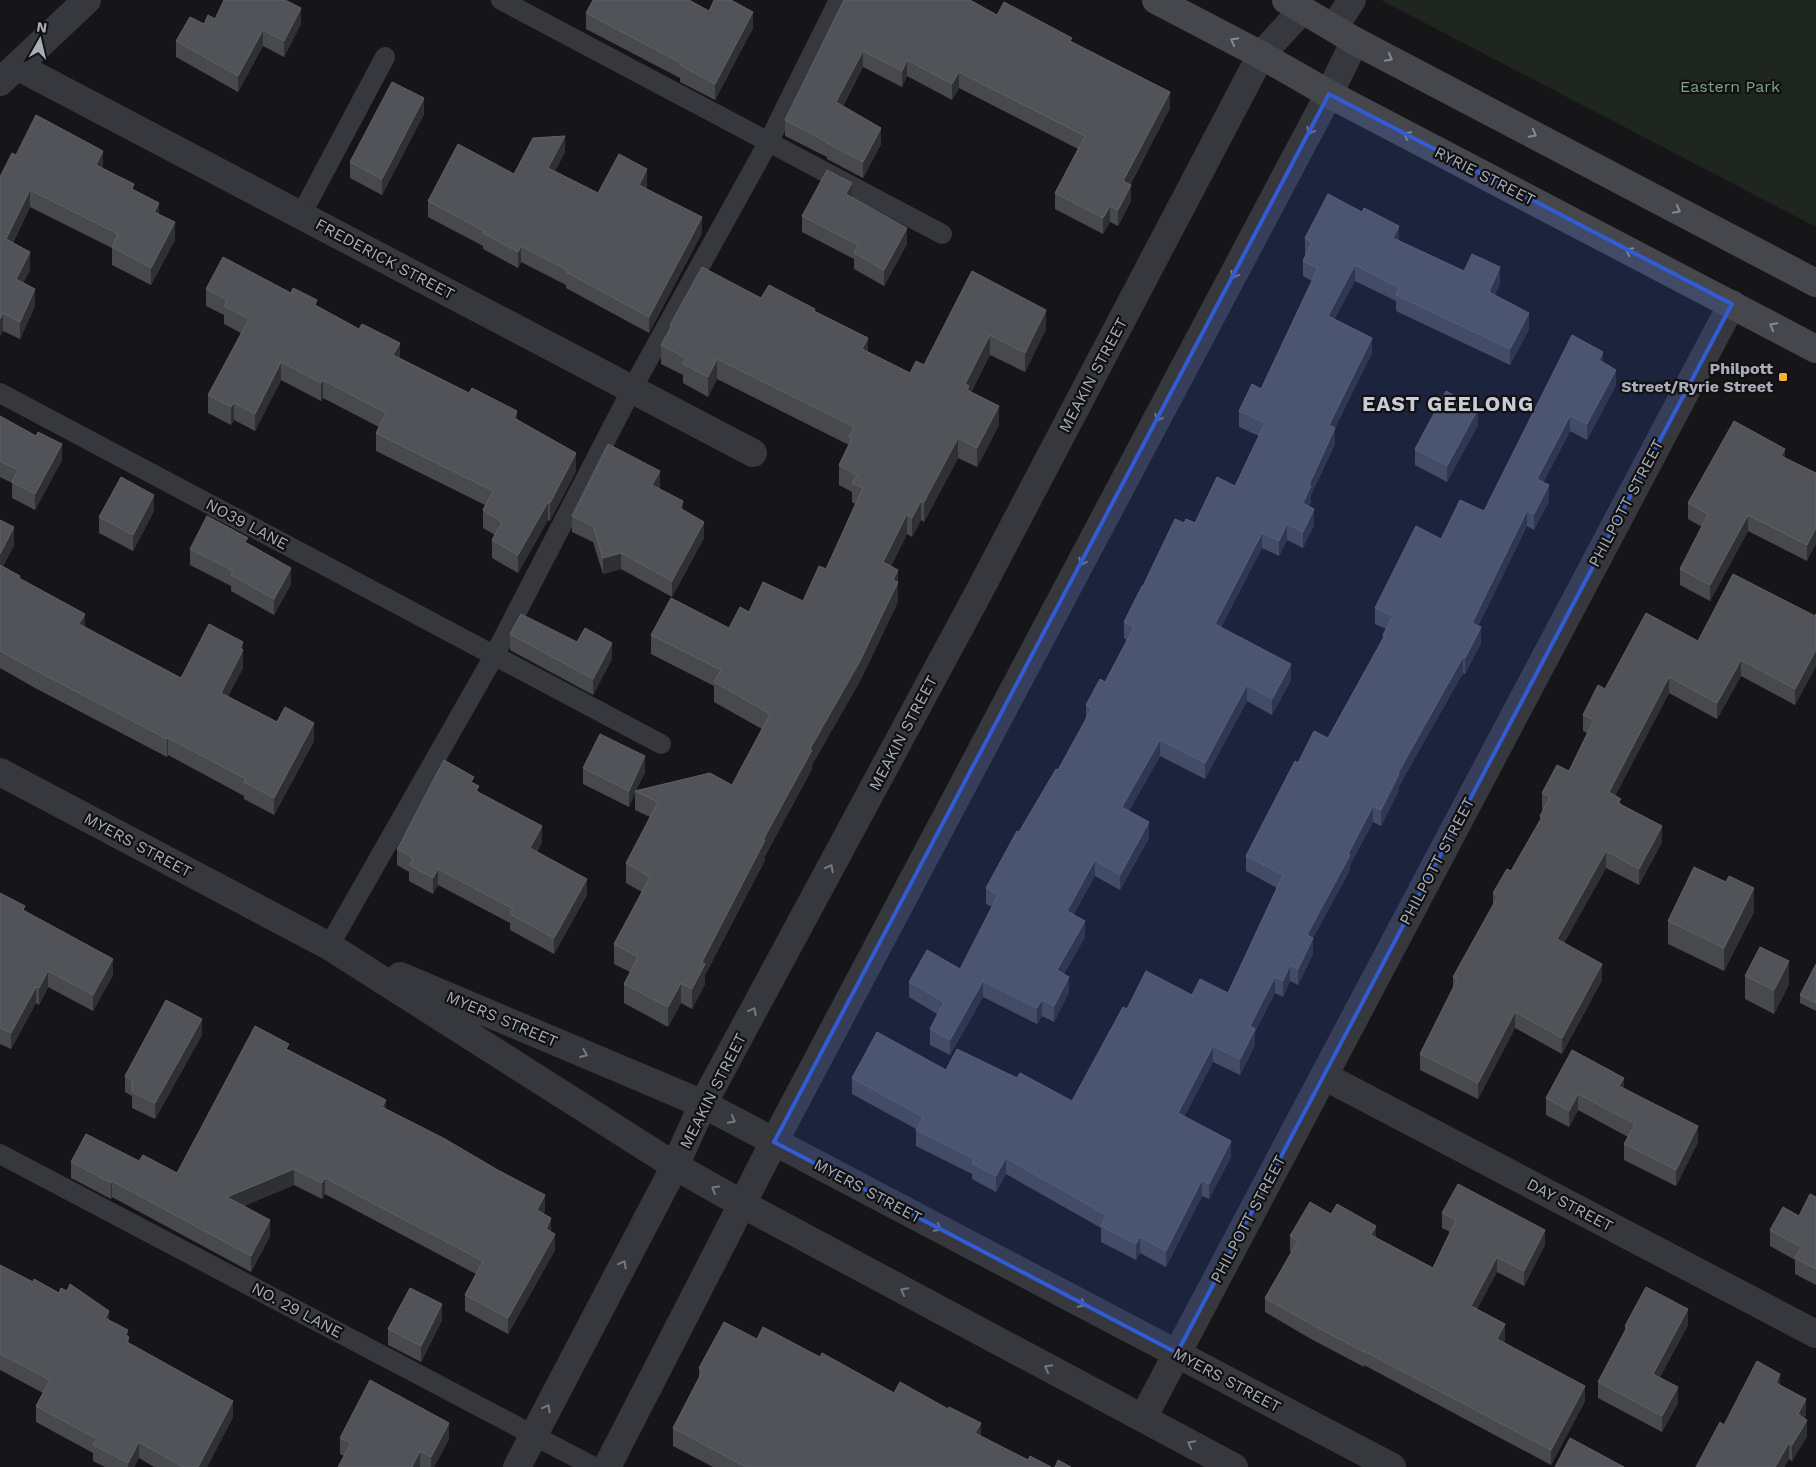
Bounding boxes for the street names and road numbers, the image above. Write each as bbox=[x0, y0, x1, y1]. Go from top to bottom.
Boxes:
street label: RYRIE STREET bbox=[1432, 142, 1539, 210]
street label: FREDERICK STREET bbox=[312, 214, 458, 304]
street label: MEAKIN STREET bbox=[1055, 314, 1131, 436]
street label: PHILPOTT STREET bbox=[1584, 436, 1668, 570]
street label: NO39 LANE bbox=[203, 494, 291, 554]
street label: MEAKIN STREET bbox=[865, 672, 941, 794]
street label: PHILPOTT STREET bbox=[1395, 794, 1479, 928]
street label: MYERS STREET bbox=[81, 809, 195, 882]
street label: MYERS STREET bbox=[443, 987, 561, 1051]
street label: MEAKIN STREET bbox=[676, 1030, 750, 1152]
street label: PHILPOTT STREET bbox=[1206, 1152, 1290, 1286]
street label: MYERS STREET bbox=[811, 1155, 925, 1228]
street label: DAY STREET bbox=[1524, 1174, 1617, 1236]
street label: NO. 29 LANE bbox=[249, 1278, 345, 1342]
street label: MYERS STREET bbox=[1170, 1344, 1284, 1417]

